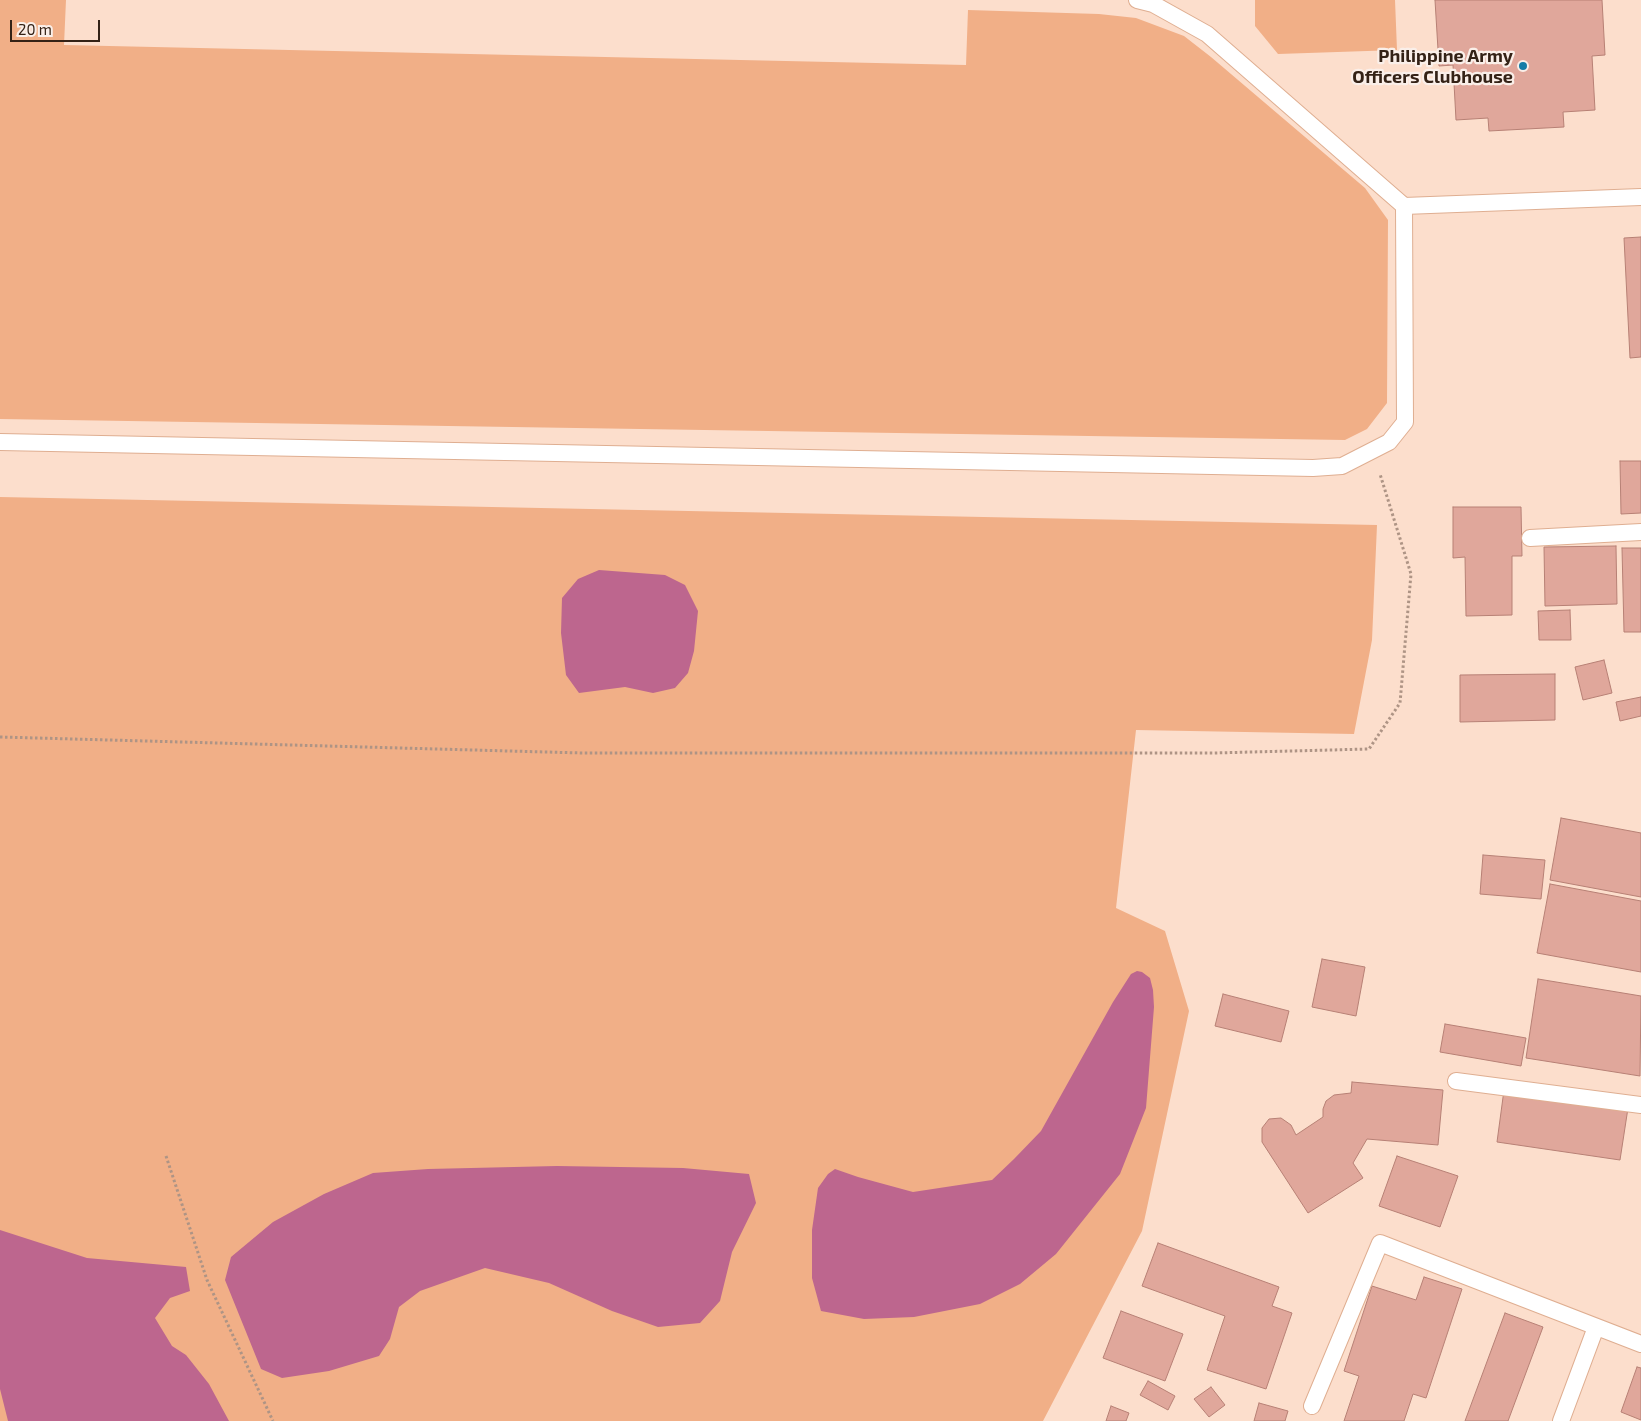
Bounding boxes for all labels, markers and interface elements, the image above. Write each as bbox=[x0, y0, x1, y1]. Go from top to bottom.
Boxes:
scale bar bbox=[12, 10, 102, 42]
text: 20 m bbox=[18, 20, 52, 38]
place label: Philippine Army Officers Clubhouse bbox=[1352, 45, 1513, 88]
marker: Philippine Army Officers Clubhouse bbox=[1517, 60, 1529, 72]

